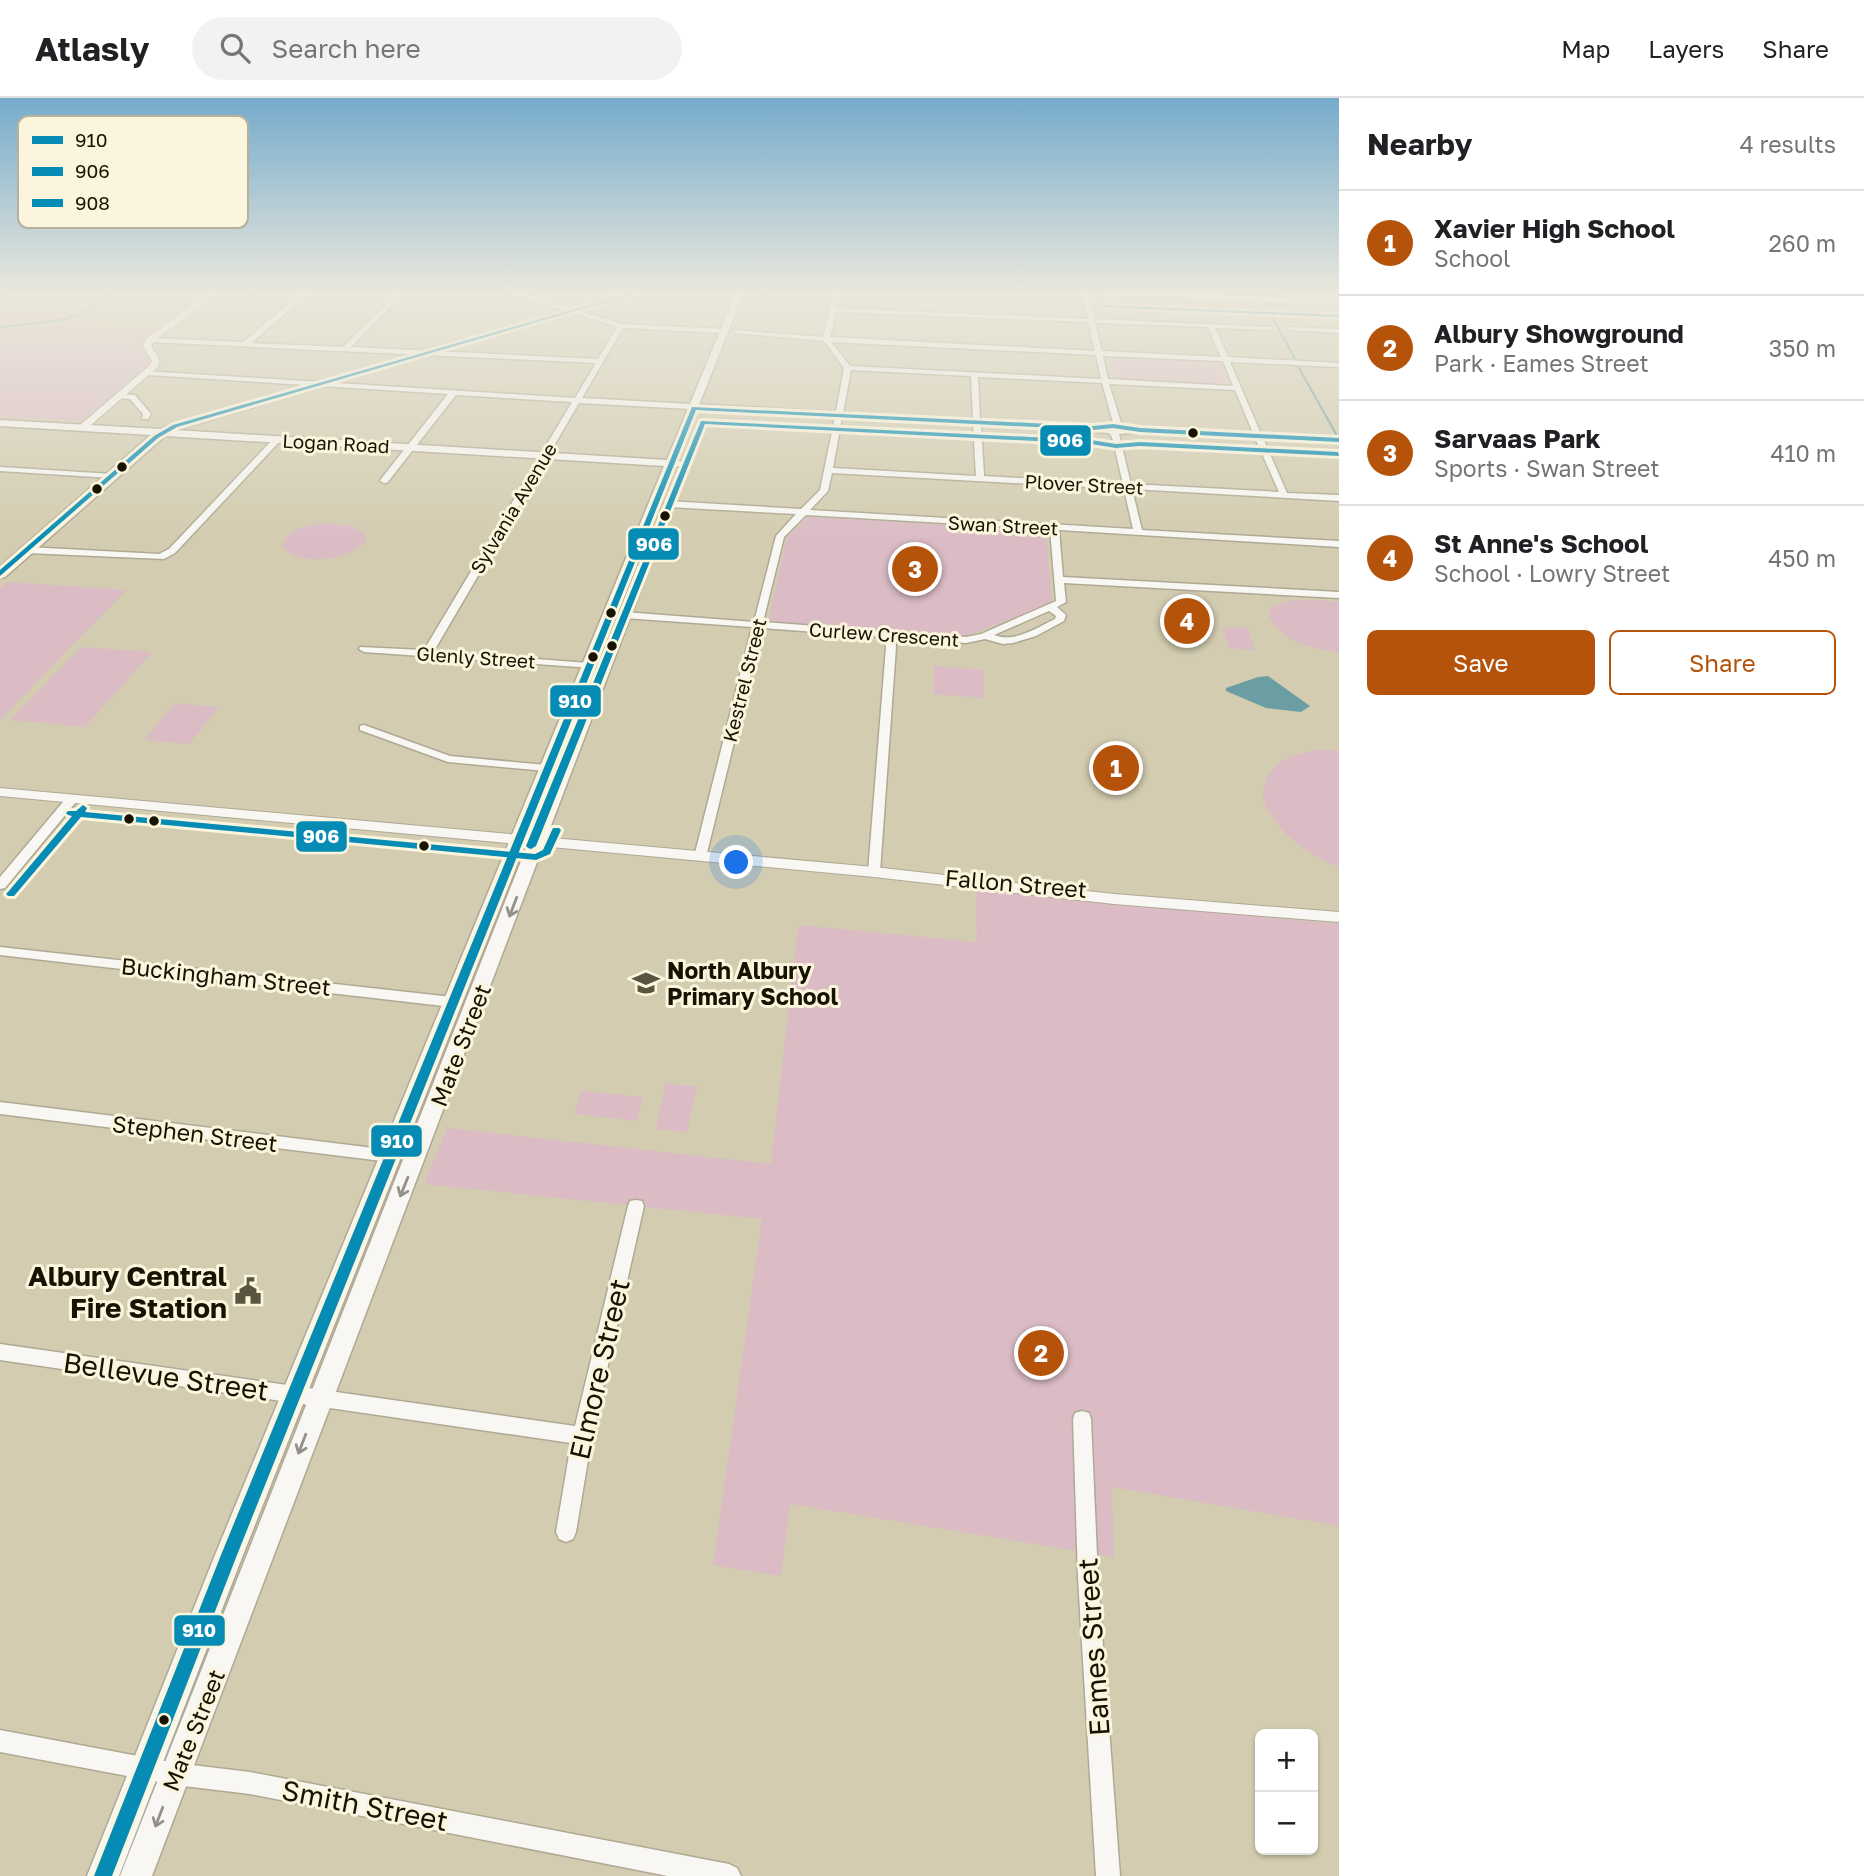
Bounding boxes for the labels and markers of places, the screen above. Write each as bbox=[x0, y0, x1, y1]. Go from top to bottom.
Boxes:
unlabelled marker bbox=[1186, 426, 1200, 440]
unlabelled marker bbox=[115, 460, 129, 474]
unlabelled marker bbox=[90, 482, 104, 496]
unlabelled marker bbox=[658, 509, 672, 523]
pin: 3 bbox=[892, 543, 938, 595]
pin: 4 bbox=[1164, 595, 1210, 647]
unlabelled marker bbox=[604, 606, 618, 620]
unlabelled marker bbox=[605, 639, 619, 653]
unlabelled marker bbox=[586, 650, 600, 664]
pin: 1 bbox=[1093, 742, 1139, 794]
unlabelled marker bbox=[122, 812, 136, 826]
unlabelled marker bbox=[147, 814, 161, 828]
unlabelled marker bbox=[417, 839, 431, 853]
place label: North Albury Primary School bbox=[667, 956, 838, 1010]
school or university icon: North Albury Primary School bbox=[631, 968, 661, 998]
place label: Albury Central Fire Station bbox=[28, 1259, 227, 1324]
public building icon: Albury Central Fire Station bbox=[233, 1276, 263, 1306]
pin: 2 bbox=[1018, 1327, 1064, 1379]
unlabelled marker bbox=[157, 1713, 171, 1727]

